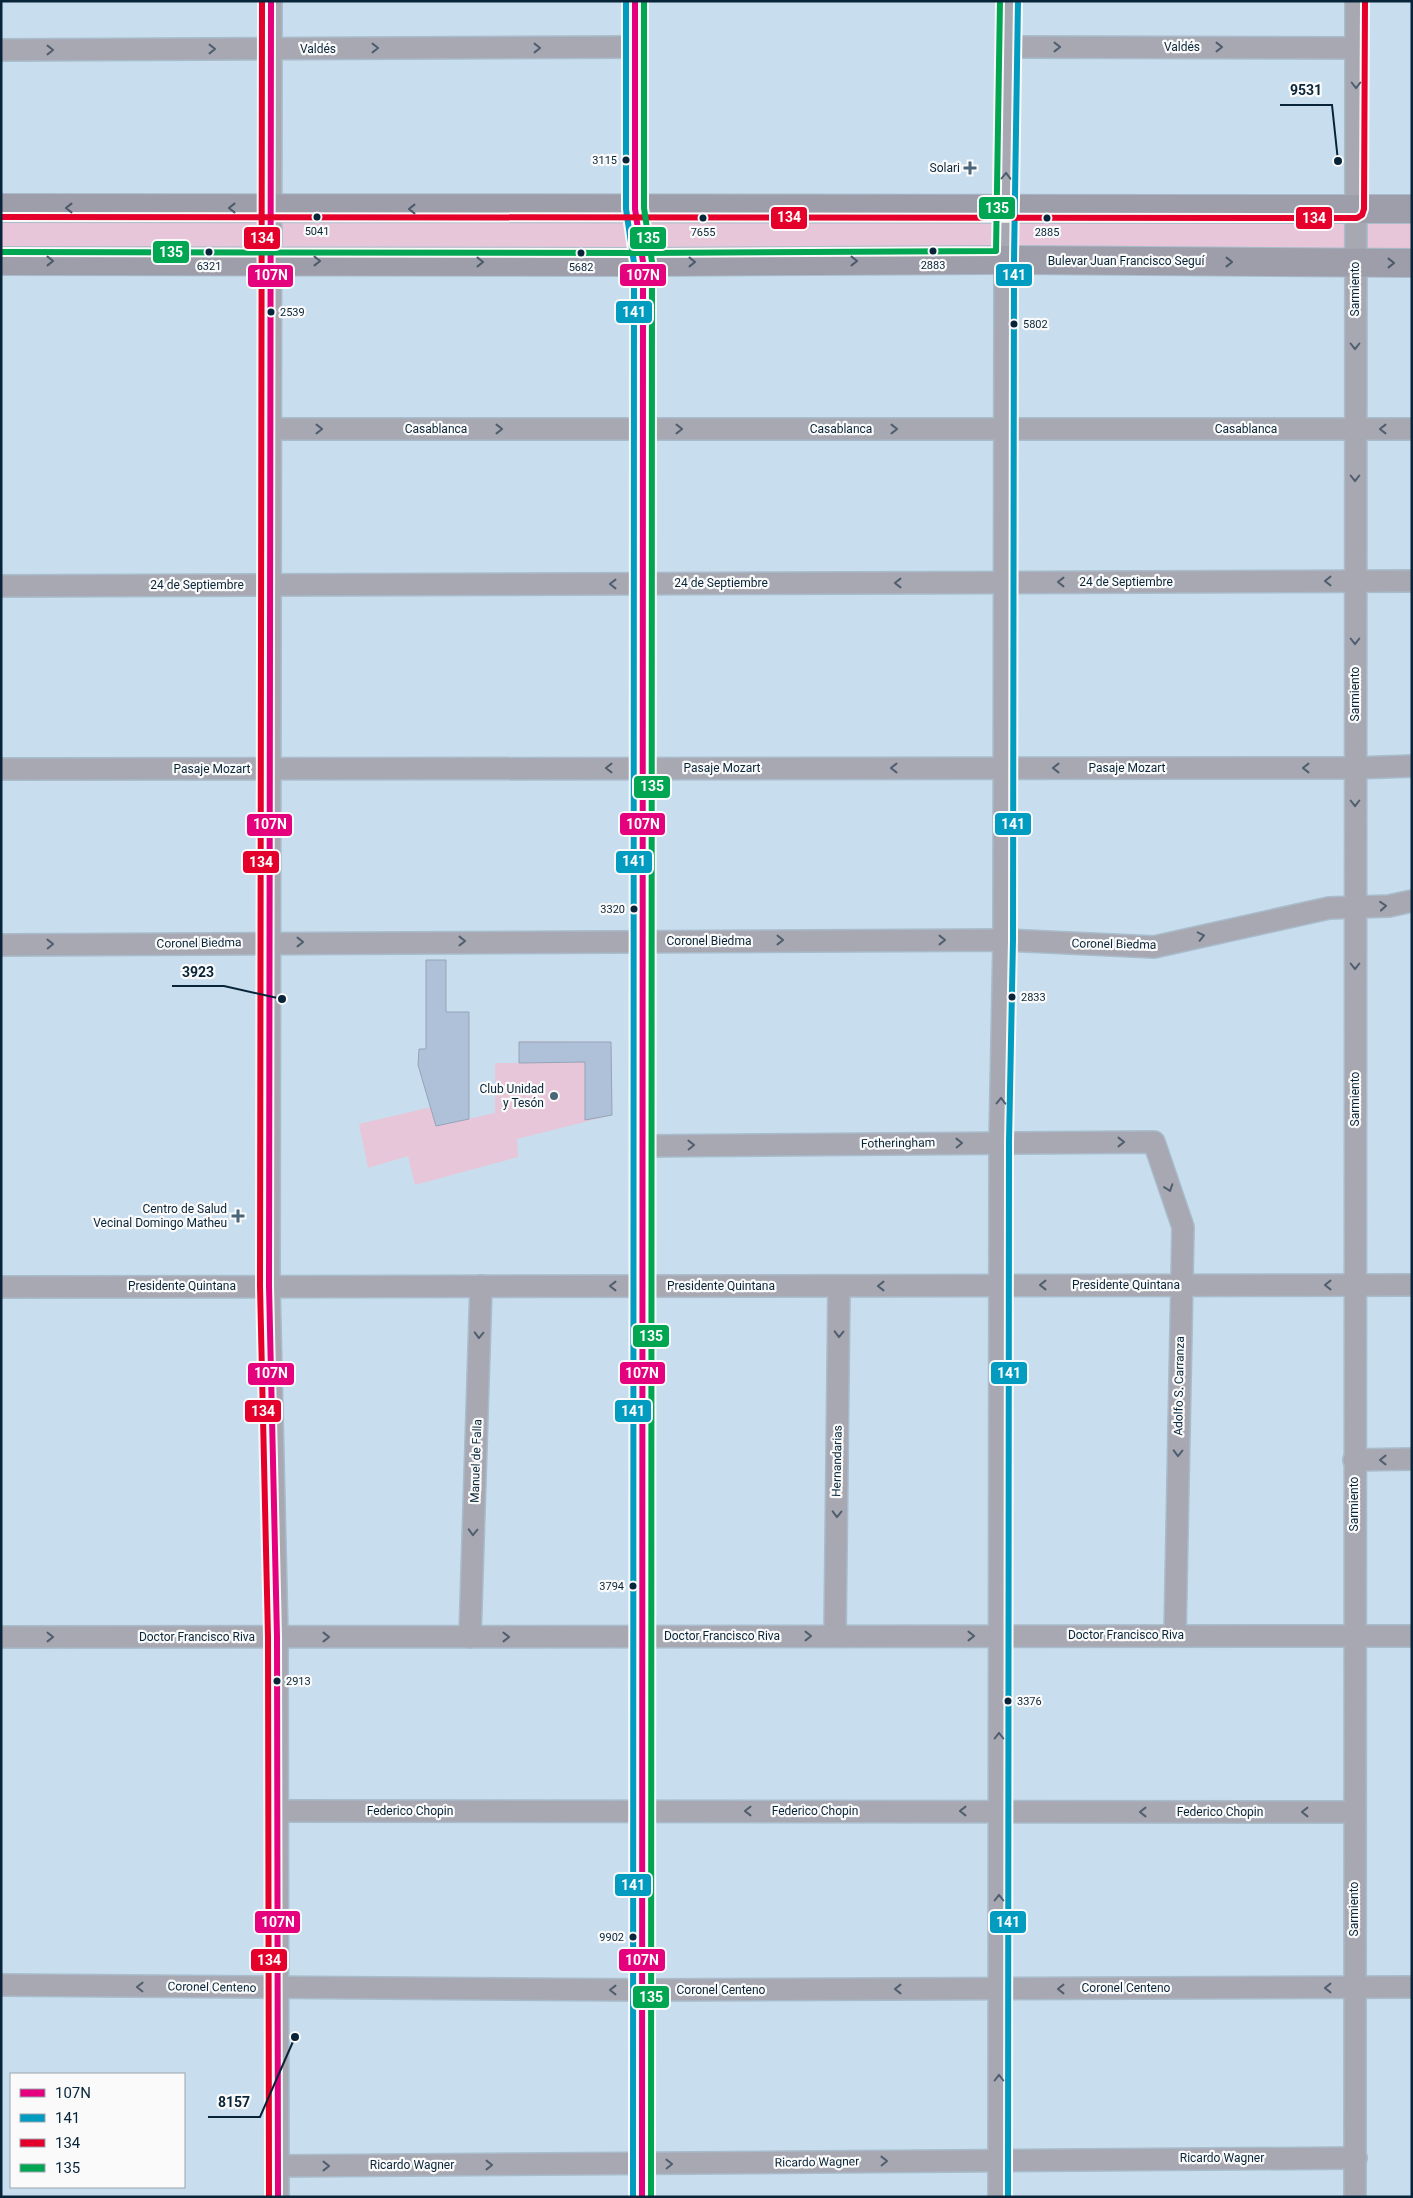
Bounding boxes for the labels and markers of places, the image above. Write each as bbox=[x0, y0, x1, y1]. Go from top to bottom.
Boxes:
callout: 9531 bbox=[1280, 76, 1332, 105]
place label: 3115 bbox=[592, 154, 617, 167]
marker: 3115 bbox=[621, 155, 631, 165]
place label: Solari bbox=[930, 161, 960, 175]
marker: Solari bbox=[964, 162, 976, 174]
marker: 5041 bbox=[312, 212, 322, 222]
marker: 7655 bbox=[698, 213, 708, 223]
marker: 2885 bbox=[1042, 213, 1052, 223]
place label: 5041 bbox=[305, 225, 329, 238]
place label: 7655 bbox=[691, 226, 715, 239]
place label: 2885 bbox=[1035, 226, 1059, 239]
marker: 2883 bbox=[928, 246, 938, 256]
marker: 6321 bbox=[204, 247, 214, 257]
marker: 5682 bbox=[576, 248, 586, 258]
place label: 2883 bbox=[921, 259, 945, 272]
place label: 6321 bbox=[197, 260, 221, 273]
place label: 5682 bbox=[569, 261, 593, 274]
place label: 2539 bbox=[280, 306, 305, 319]
marker: 2539 bbox=[266, 307, 276, 317]
place label: 5802 bbox=[1023, 318, 1048, 331]
marker: 5802 bbox=[1009, 319, 1019, 329]
place label: 3320 bbox=[600, 903, 625, 916]
marker: 3320 bbox=[629, 904, 639, 914]
callout: 3923 bbox=[172, 957, 224, 986]
place label: 2833 bbox=[1021, 991, 1046, 1004]
marker: 2833 bbox=[1007, 992, 1017, 1002]
place label: Club Unidad y Tesón bbox=[480, 1082, 544, 1110]
marker: Club Unidad y Tesón bbox=[548, 1090, 560, 1102]
place label: Centro de Salud Vecinal Domingo Matheu bbox=[93, 1202, 227, 1230]
marker: Centro de Salud Vecinal Domingo Matheu bbox=[231, 1209, 245, 1223]
place label: 3794 bbox=[599, 1580, 624, 1593]
marker: 3794 bbox=[628, 1581, 638, 1591]
place label: 2913 bbox=[286, 1675, 311, 1688]
marker: 2913 bbox=[272, 1676, 282, 1686]
place label: 3376 bbox=[1017, 1695, 1042, 1708]
marker: 3376 bbox=[1003, 1696, 1013, 1706]
place label: 9902 bbox=[599, 1931, 624, 1944]
marker: 9902 bbox=[628, 1932, 638, 1942]
callout: 8157 bbox=[208, 2088, 260, 2117]

